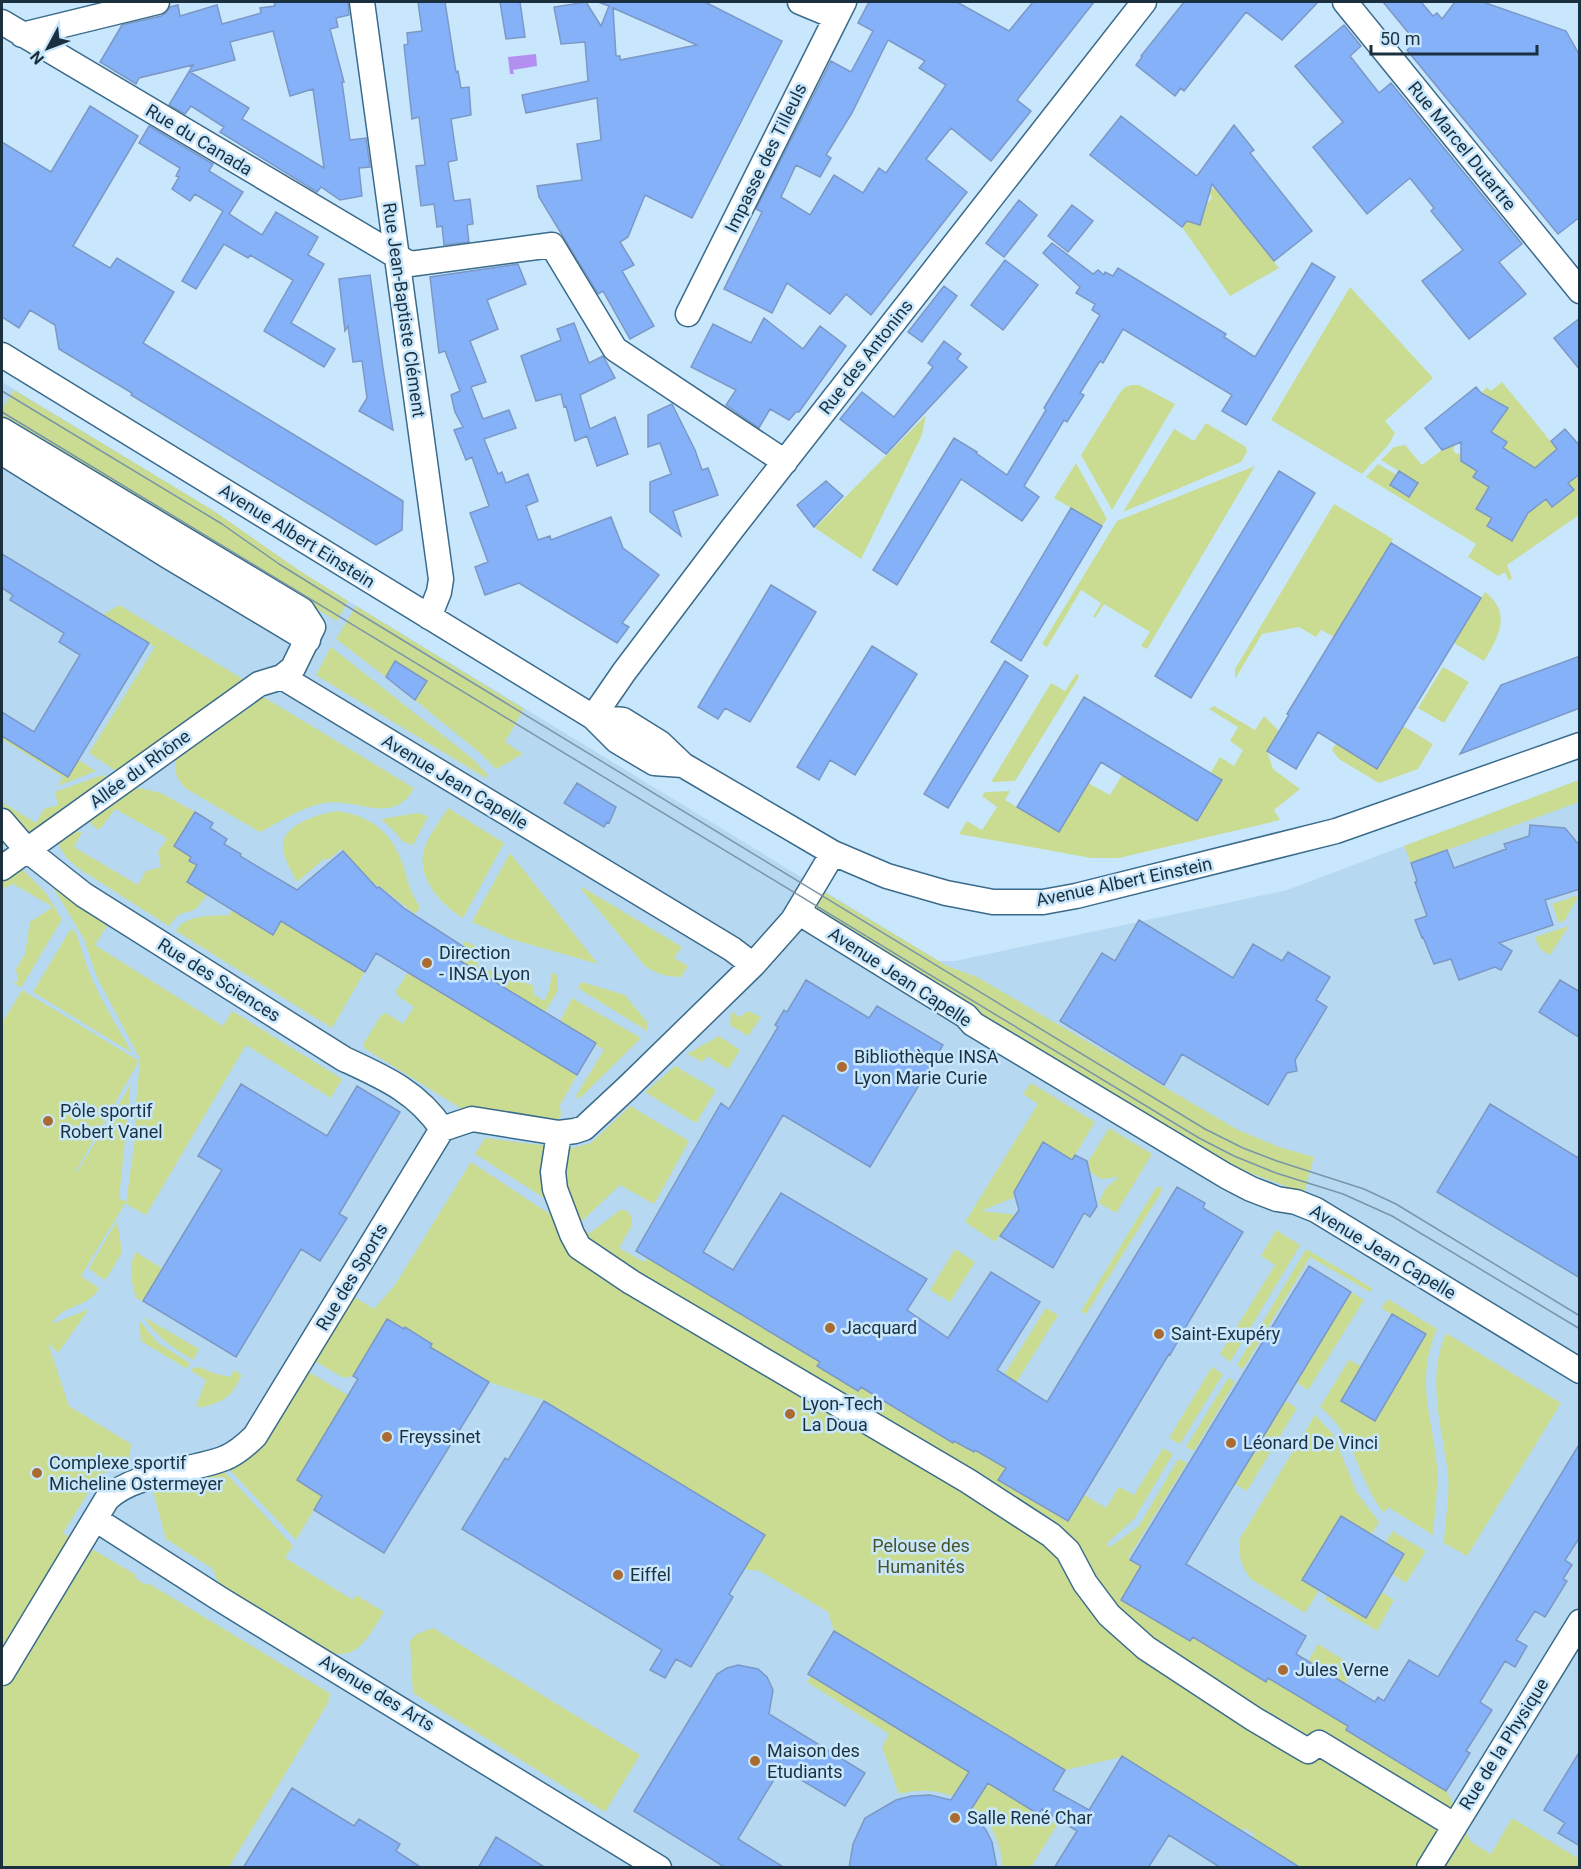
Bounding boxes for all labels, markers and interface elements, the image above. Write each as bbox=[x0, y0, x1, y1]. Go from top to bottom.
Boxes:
north arrow bbox=[18, 18, 78, 78]
scale bar bbox=[1371, 18, 1538, 56]
text: 50 m bbox=[1380, 28, 1420, 49]
text: N bbox=[26, 47, 48, 68]
street label: Rue Marcel Dutartre bbox=[1404, 77, 1521, 214]
street label: Impasse des Tilleuls bbox=[720, 80, 811, 236]
street label: Rue du Canada bbox=[142, 99, 256, 180]
street label: Rue Jean-Baptiste Clément bbox=[379, 201, 430, 419]
street label: Rue des Antonins bbox=[814, 295, 917, 418]
street label: Avenue Albert Einstein bbox=[216, 479, 379, 592]
street label: Allée du Rhône bbox=[85, 725, 194, 812]
street label: Avenue Jean Capelle bbox=[379, 730, 532, 833]
street label: Avenue Albert Einstein bbox=[1034, 853, 1214, 910]
street label: Avenue Jean Capelle bbox=[825, 922, 976, 1031]
street label: Rue des Sciences bbox=[154, 933, 284, 1026]
place label: Direction - INSA Lyon bbox=[439, 942, 530, 984]
marker: Direction - INSA Lyon bbox=[420, 956, 434, 970]
place label: Bibliothèque INSA Lyon Marie Curie bbox=[854, 1046, 999, 1088]
marker: Bibliothèque INSA Lyon Marie Curie bbox=[835, 1060, 849, 1074]
place label: Pôle sportif Robert Vanel bbox=[60, 1100, 163, 1142]
marker: Pôle sportif Robert Vanel bbox=[41, 1114, 55, 1128]
street label: Avenue Jean Capelle bbox=[1307, 1200, 1460, 1303]
street label: Rue des Sports bbox=[311, 1219, 392, 1334]
place label: Jacquard bbox=[842, 1317, 917, 1338]
marker: Jacquard bbox=[823, 1321, 837, 1335]
place label: Saint-Exupéry bbox=[1171, 1323, 1281, 1344]
marker: Saint-Exupéry bbox=[1152, 1327, 1166, 1341]
place label: Lyon-Tech La Doua bbox=[802, 1393, 883, 1435]
marker: Lyon-Tech La Doua bbox=[783, 1407, 797, 1421]
place label: Freyssinet bbox=[399, 1426, 481, 1447]
marker: Freyssinet bbox=[380, 1430, 394, 1444]
place label: Léonard De Vinci bbox=[1243, 1432, 1378, 1453]
marker: Léonard De Vinci bbox=[1224, 1436, 1238, 1450]
place label: Complexe sportif Micheline Ostermeyer bbox=[49, 1452, 223, 1494]
marker: Complexe sportif Micheline Ostermeyer bbox=[30, 1466, 44, 1480]
park label: Pelouse des Humanités bbox=[872, 1535, 970, 1577]
place label: Eiffel bbox=[630, 1564, 671, 1585]
marker: Eiffel bbox=[611, 1568, 625, 1582]
street label: Avenue des Arts bbox=[316, 1650, 438, 1735]
place label: Jules Verne bbox=[1295, 1659, 1389, 1680]
marker: Jules Verne bbox=[1276, 1663, 1290, 1677]
street label: Rue de la Physique bbox=[1455, 1674, 1552, 1813]
place label: Maison des Etudiants bbox=[767, 1740, 860, 1782]
marker: Maison des Etudiants bbox=[748, 1754, 762, 1768]
place label: Salle René Char bbox=[967, 1807, 1092, 1828]
marker: Salle René Char bbox=[948, 1811, 962, 1825]

